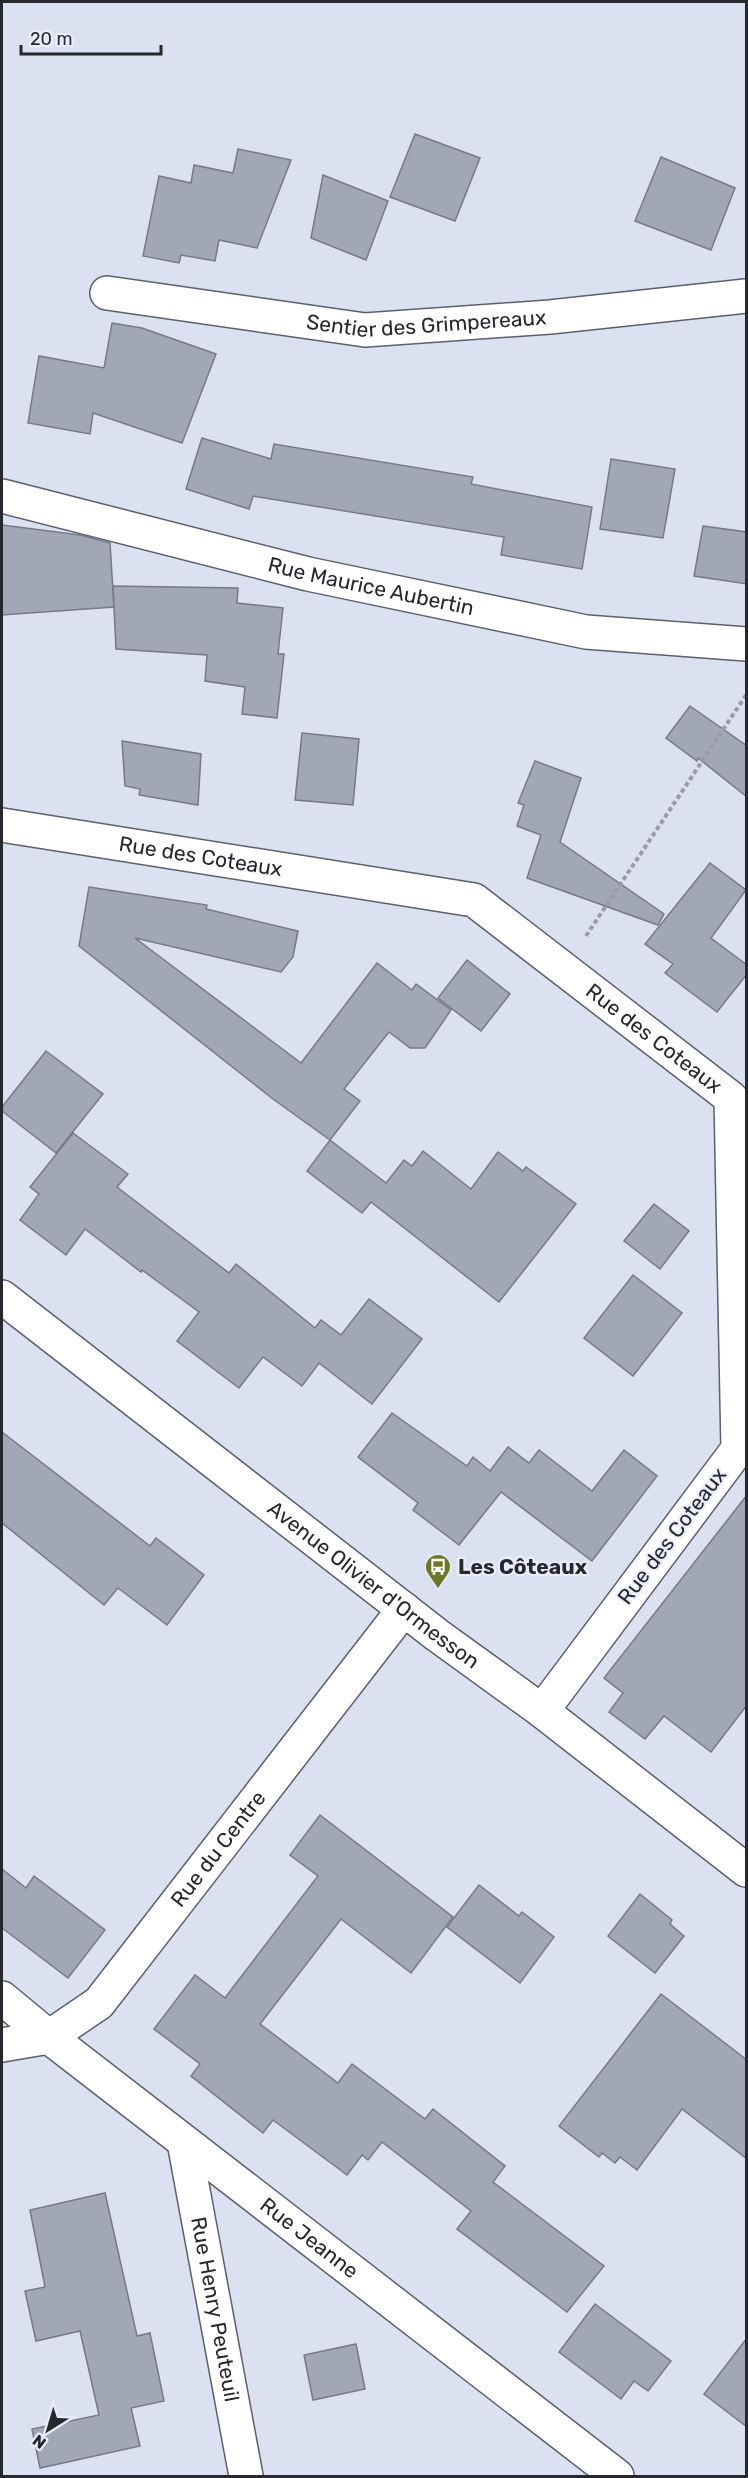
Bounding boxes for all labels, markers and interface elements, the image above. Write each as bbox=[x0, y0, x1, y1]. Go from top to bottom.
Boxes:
scale bar bbox=[21, 18, 160, 56]
text: 20 m bbox=[30, 28, 72, 50]
street label: Sentier des Grimpereaux bbox=[305, 304, 547, 342]
street label: Rue Maurice Aubertin bbox=[265, 551, 476, 620]
street label: Rue des Coteaux bbox=[117, 831, 284, 881]
street label: Rue des Coteaux bbox=[581, 978, 727, 1098]
street label: Rue des Coteaux bbox=[612, 1462, 731, 1609]
street label: Avenue Olivier d'Ormesson bbox=[263, 1495, 485, 1674]
bus stop icon: Les Côteaux bbox=[423, 1552, 453, 1590]
place label: Les Côteaux bbox=[458, 1554, 588, 1579]
street label: Rue du Centre bbox=[165, 1786, 271, 1912]
street label: Rue Jeanne bbox=[256, 2192, 364, 2283]
street label: Rue Henry Peuteuil bbox=[186, 2215, 245, 2404]
north arrow bbox=[18, 2400, 78, 2460]
text: N bbox=[29, 2431, 50, 2453]

